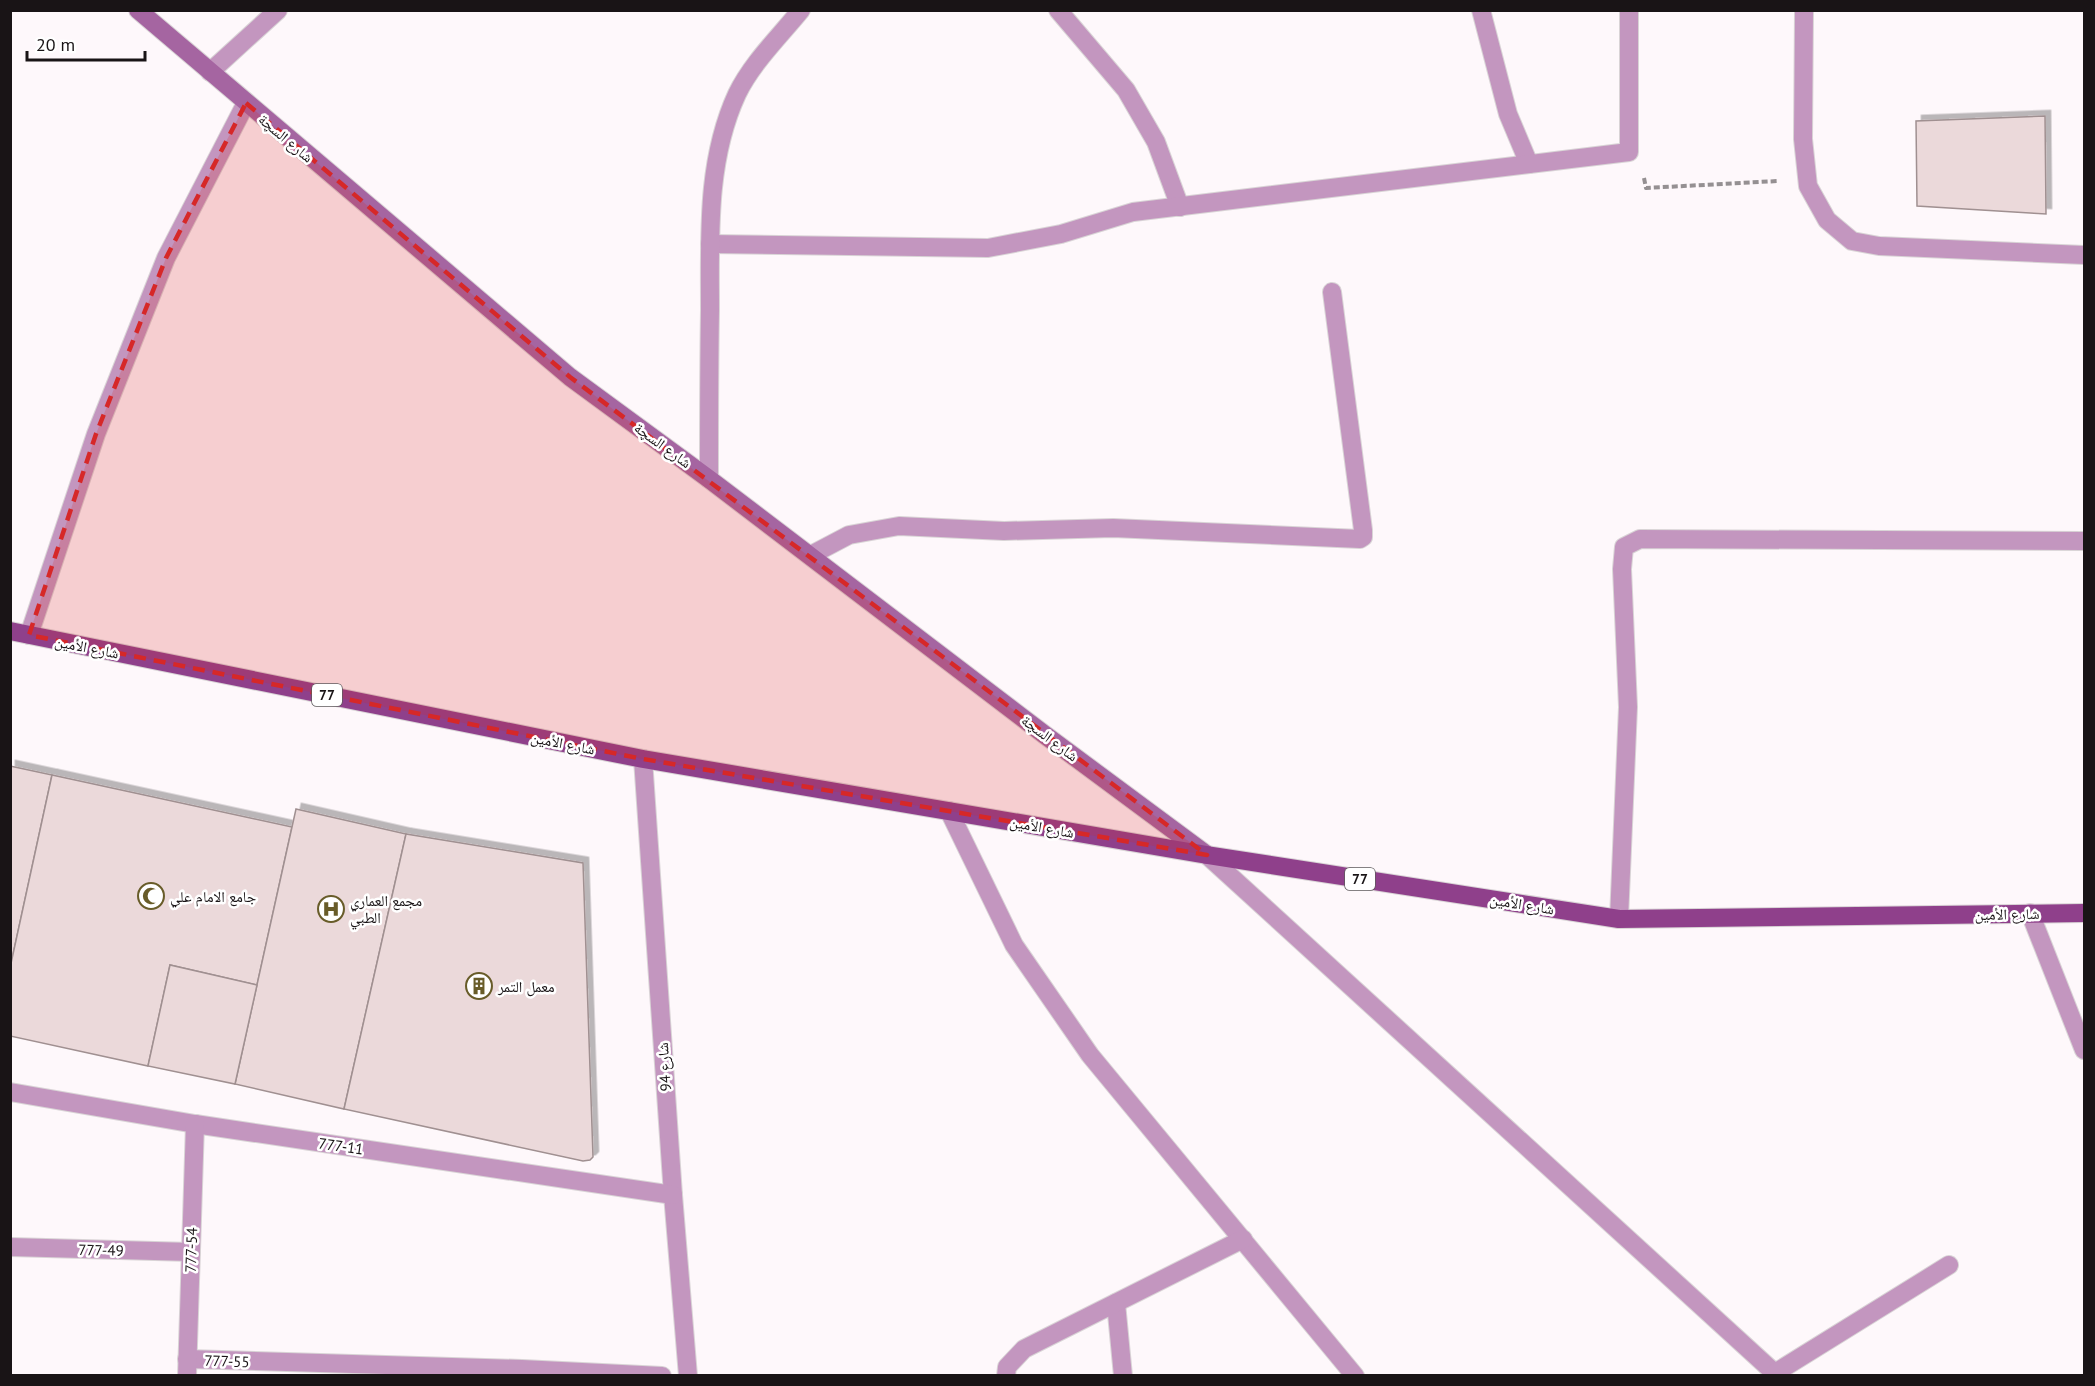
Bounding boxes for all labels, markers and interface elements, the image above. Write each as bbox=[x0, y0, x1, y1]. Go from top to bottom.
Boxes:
scale bar bbox=[27, 24, 146, 62]
text: 20 m bbox=[36, 33, 75, 56]
street label: شارع السچة bbox=[254, 110, 317, 167]
street label: شارع السچة bbox=[630, 418, 695, 473]
street label: شارع الأمين bbox=[53, 631, 121, 664]
road number: 77 bbox=[312, 684, 342, 706]
street label: شارع السچة bbox=[1017, 711, 1082, 766]
street label: شارع الأمين bbox=[529, 727, 597, 760]
street label: شارع الأمين bbox=[1008, 812, 1076, 843]
road number: 77 bbox=[1345, 868, 1375, 890]
mosque icon: جامع الامام علي bbox=[136, 881, 166, 911]
place label: جامع الامام علي bbox=[170, 887, 257, 908]
street label: شارع الأمين bbox=[1488, 890, 1556, 919]
place label: مجمع العماري الطبي bbox=[350, 891, 422, 929]
hospital icon: مجمع العماري الطبي bbox=[316, 894, 346, 924]
street label: شارع الأمين bbox=[1974, 904, 2040, 925]
building icon: معمل التمر bbox=[464, 971, 494, 1001]
place label: معمل التمر bbox=[497, 977, 555, 997]
street label: شارع 94 bbox=[653, 1042, 676, 1092]
street label: 777-11 bbox=[317, 1133, 365, 1159]
street label: 777-54 bbox=[181, 1227, 201, 1273]
street label: 777-49 bbox=[78, 1240, 124, 1260]
street label: 777-55 bbox=[204, 1351, 250, 1371]

